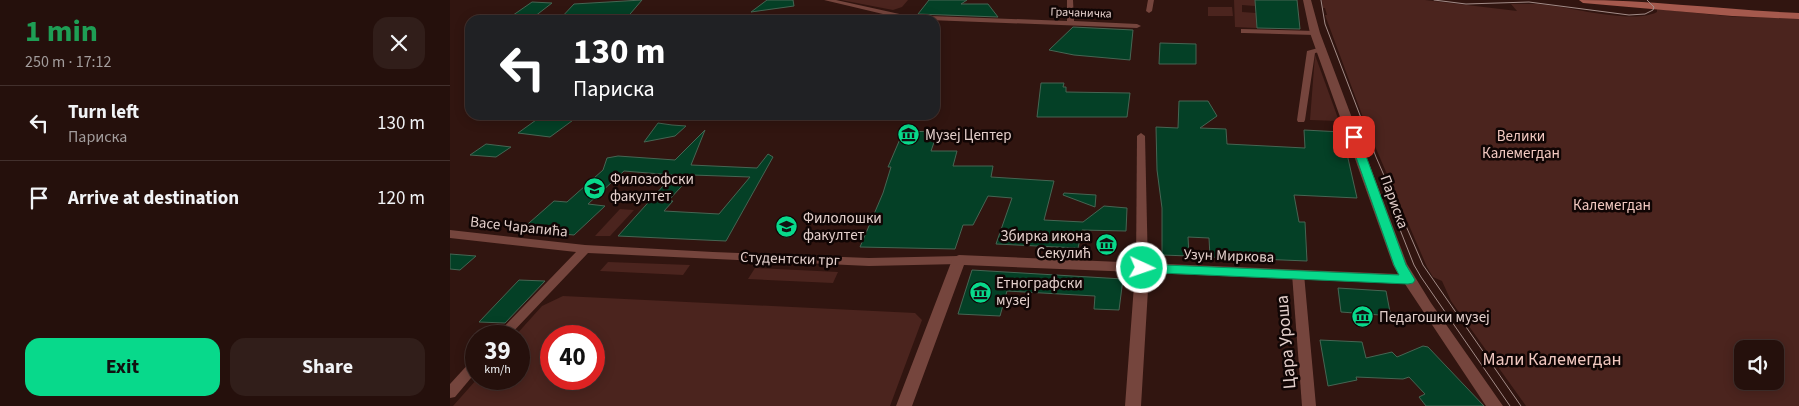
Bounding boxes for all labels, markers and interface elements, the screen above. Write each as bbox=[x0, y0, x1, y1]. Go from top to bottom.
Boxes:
street label: Грачаничка bbox=[1050, 3, 1112, 23]
text: 1 min bbox=[25, 10, 98, 53]
button: close bbox=[373, 17, 425, 69]
text: 130 m bbox=[573, 27, 665, 77]
icon: left bbox=[490, 35, 555, 100]
text: 250 m · 17:12 bbox=[25, 51, 112, 73]
text: Париска bbox=[573, 73, 655, 105]
text: Turn left bbox=[68, 99, 139, 126]
icon: left bbox=[25, 109, 53, 137]
text: 130 m bbox=[377, 110, 425, 137]
pin bbox=[1333, 116, 1375, 158]
museum icon: Музеј Цептер bbox=[897, 123, 921, 147]
icon: arrive bbox=[1340, 123, 1368, 151]
place label: Музеј Цептер bbox=[925, 125, 1012, 146]
text: Париска bbox=[68, 126, 127, 148]
park label: Велики Калемегдан bbox=[1482, 126, 1560, 164]
place label: Филозофски факултет bbox=[610, 169, 694, 207]
street label: Париска bbox=[1375, 172, 1413, 232]
school or university icon: Филозофски факултет bbox=[582, 176, 606, 200]
icon: arrive bbox=[25, 184, 53, 212]
text: Arrive at destination bbox=[68, 185, 239, 212]
text: 120 m bbox=[377, 185, 425, 212]
park label: Калемегдан bbox=[1573, 195, 1651, 216]
place label: Филолошки факултет bbox=[803, 208, 882, 246]
street label: Васе Чарапића bbox=[469, 211, 569, 243]
school or university icon: Филолошки факултет bbox=[775, 215, 799, 239]
place label: Збирка икона Секулић bbox=[1000, 226, 1091, 264]
museum icon: Збирка икона Секулић bbox=[1095, 233, 1119, 257]
position arrow bbox=[1115, 241, 1167, 293]
street label: Узун Миркова bbox=[1183, 244, 1275, 268]
street label: Студентски трг bbox=[740, 247, 840, 271]
place label: Етнографски музеј bbox=[996, 273, 1083, 311]
museum icon: Етнографски музеј bbox=[968, 280, 992, 304]
street label: Цара Уроша bbox=[1269, 294, 1303, 390]
museum icon: Педагошки музеј bbox=[1351, 305, 1375, 329]
place label: Педагошки музеј bbox=[1379, 307, 1490, 328]
speed limit sign: 40 bbox=[540, 325, 605, 390]
text: 39 bbox=[484, 333, 511, 369]
button: Exit bbox=[25, 338, 220, 396]
button: Share bbox=[230, 338, 425, 396]
map controls bbox=[1734, 340, 1784, 390]
button: sound bbox=[1734, 340, 1784, 390]
park label: Мали Калемегдан bbox=[1482, 347, 1622, 372]
text: km/h bbox=[484, 361, 511, 378]

